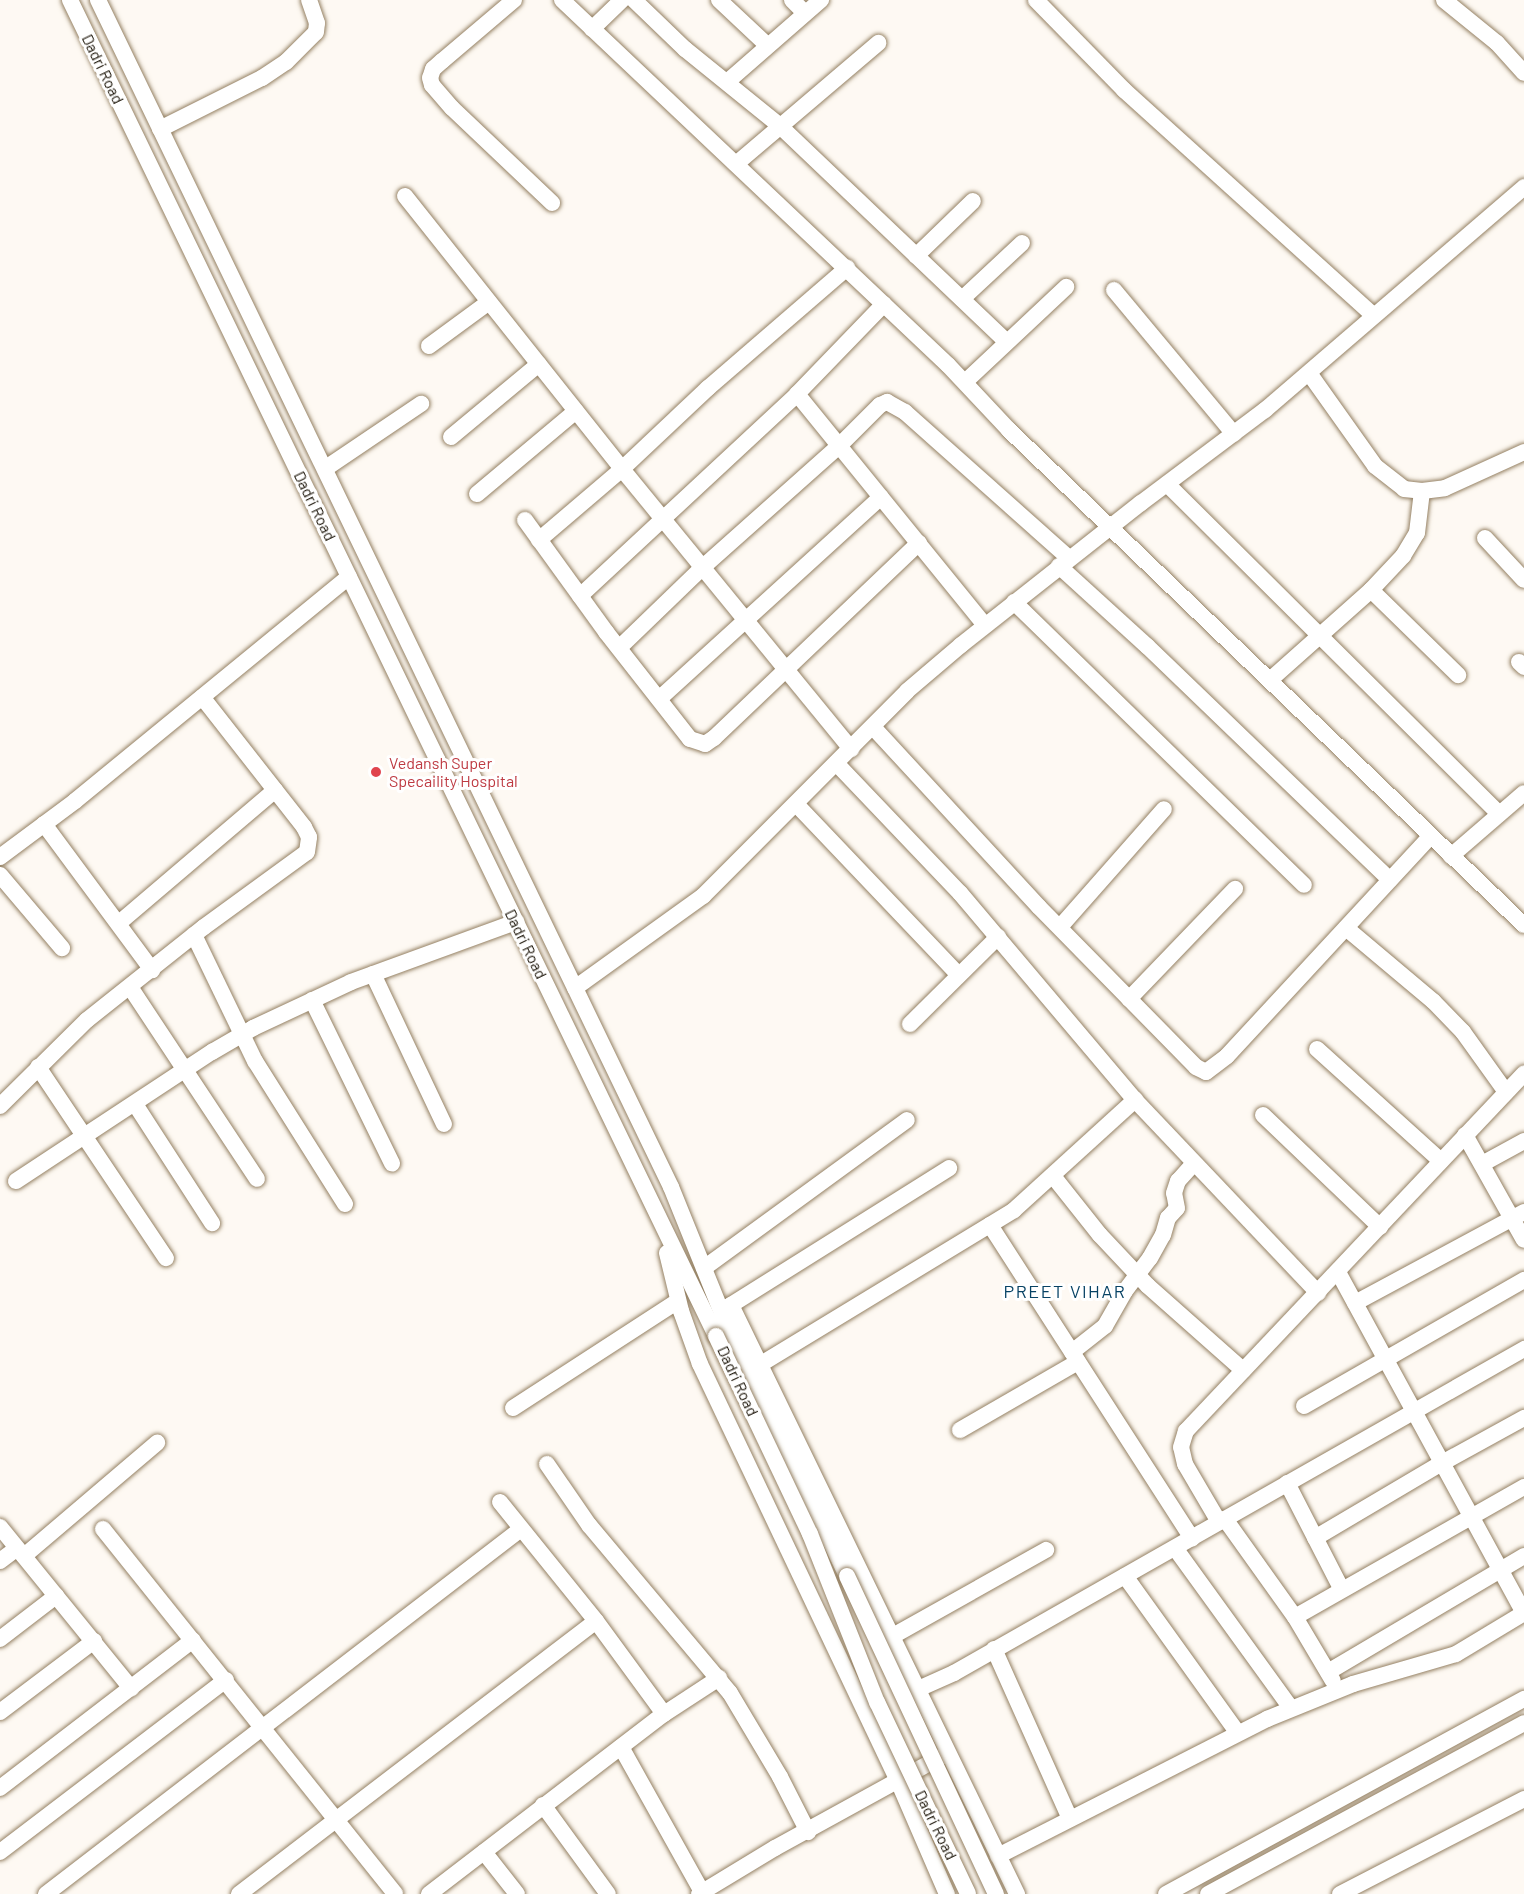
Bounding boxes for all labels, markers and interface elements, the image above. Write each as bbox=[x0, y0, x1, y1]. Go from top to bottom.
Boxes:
street label: Dadri Road bbox=[78, 31, 128, 107]
street label: Dadri Road bbox=[290, 468, 340, 544]
place label: Vedansh Super Specaility Hospital bbox=[389, 753, 518, 791]
marker: Vedansh Super Specaility Hospital bbox=[367, 763, 385, 781]
street label: Dadri Road bbox=[501, 906, 551, 982]
district label: PREET VIHAR bbox=[1004, 1280, 1126, 1302]
street label: Dadri Road bbox=[713, 1343, 763, 1419]
street label: Dadri Road bbox=[911, 1787, 961, 1863]

